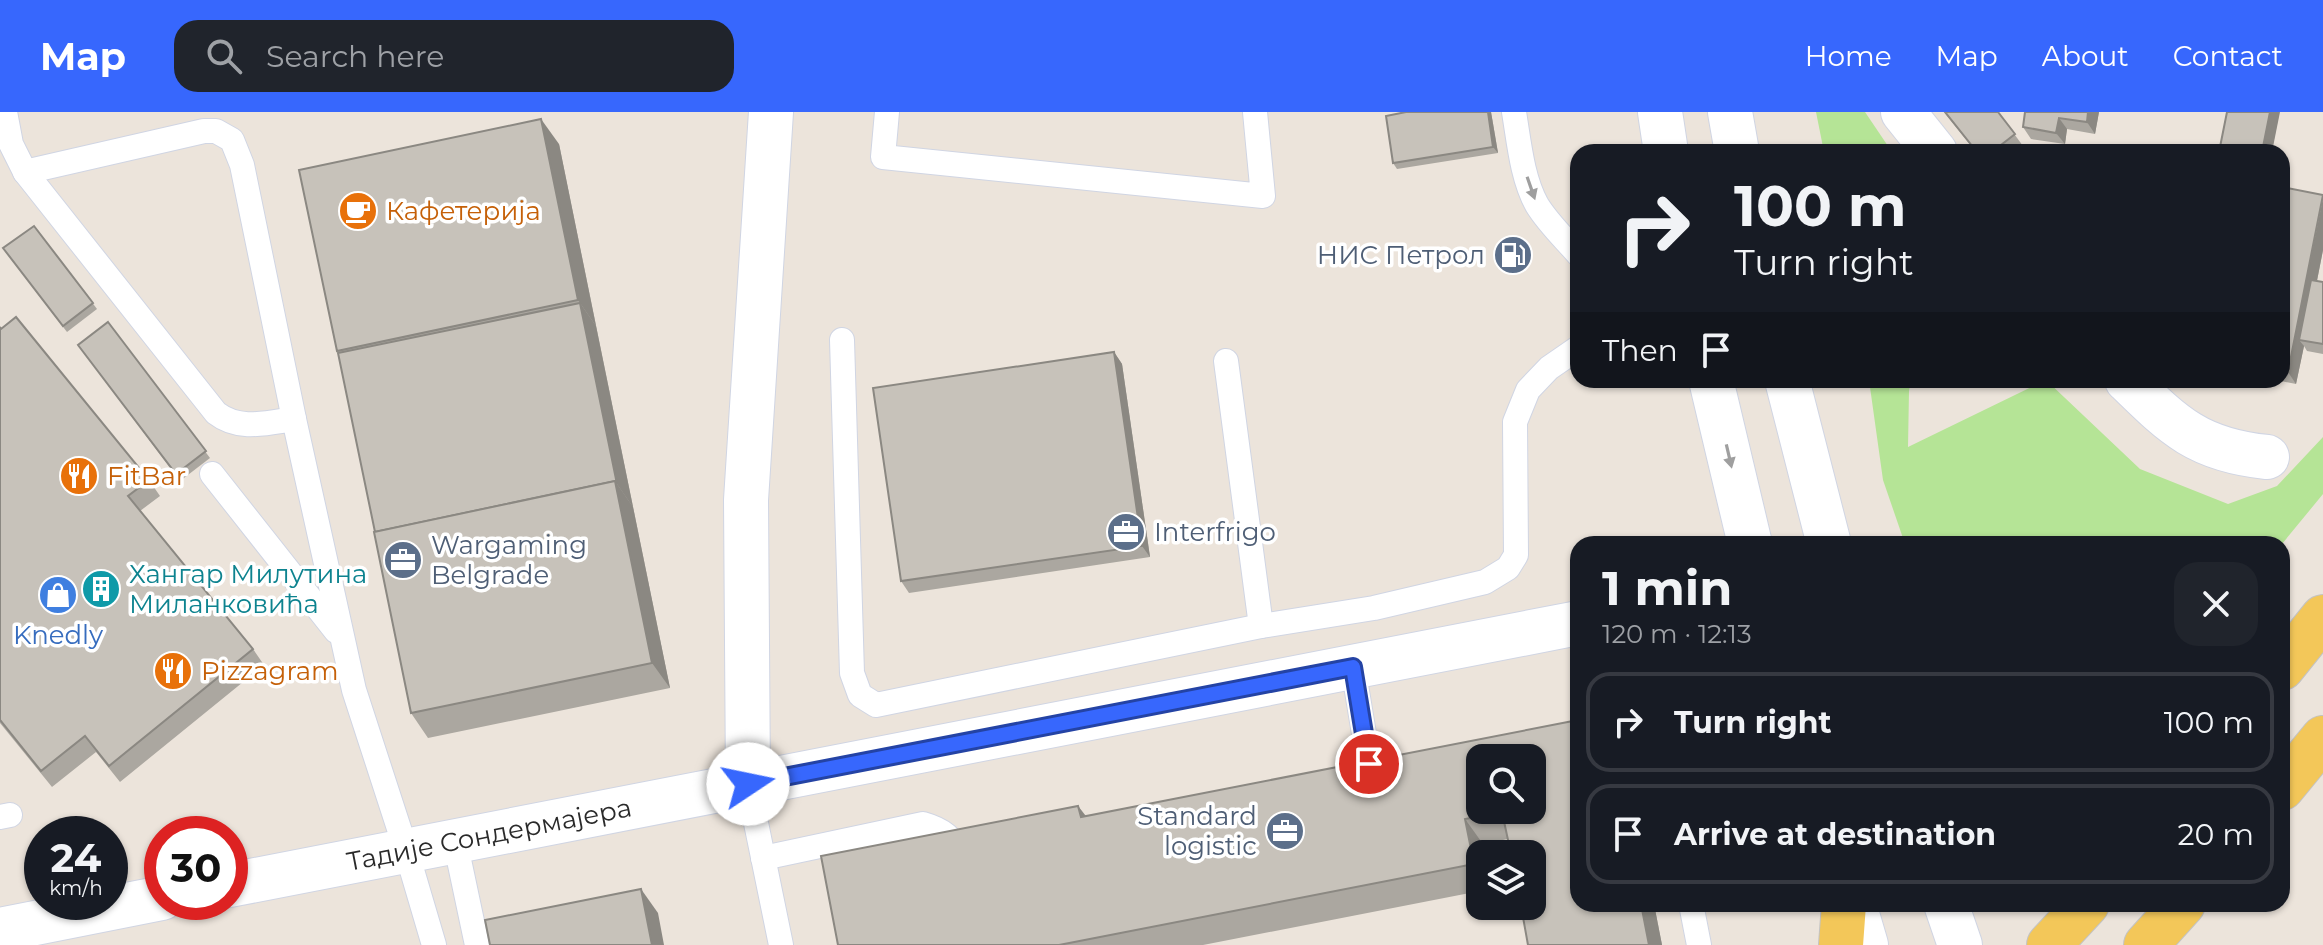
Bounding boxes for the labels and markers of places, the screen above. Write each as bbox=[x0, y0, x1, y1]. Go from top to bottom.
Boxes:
cafe icon: Кафетерија bbox=[337, 190, 379, 232]
place label: Кафетерија bbox=[386, 195, 541, 227]
fuel station icon: НИС Петрол bbox=[1492, 234, 1534, 276]
place label: НИС Петрол bbox=[1317, 239, 1485, 271]
restaurant icon: FitBar bbox=[58, 455, 100, 497]
place label: FitBar bbox=[107, 460, 186, 492]
office icon: Interfrigo bbox=[1105, 511, 1147, 553]
place label: Interfrigo bbox=[1154, 516, 1276, 548]
place label: Wargaming Belgrade bbox=[431, 529, 587, 591]
office icon: Wargaming Belgrade bbox=[382, 539, 424, 581]
place label: Хангар Милутина Миланковића bbox=[129, 558, 367, 620]
building icon: Хангар Милутина Миланковића bbox=[80, 568, 122, 610]
shop icon: Knedly bbox=[37, 574, 79, 616]
place label: Knedly bbox=[13, 619, 104, 651]
restaurant icon: Pizzagram bbox=[152, 650, 194, 692]
place label: Pizzagram bbox=[201, 655, 339, 687]
pin bbox=[1335, 730, 1403, 798]
place label: Standard logistic bbox=[1137, 800, 1257, 862]
office icon: Standard logistic bbox=[1264, 810, 1306, 852]

